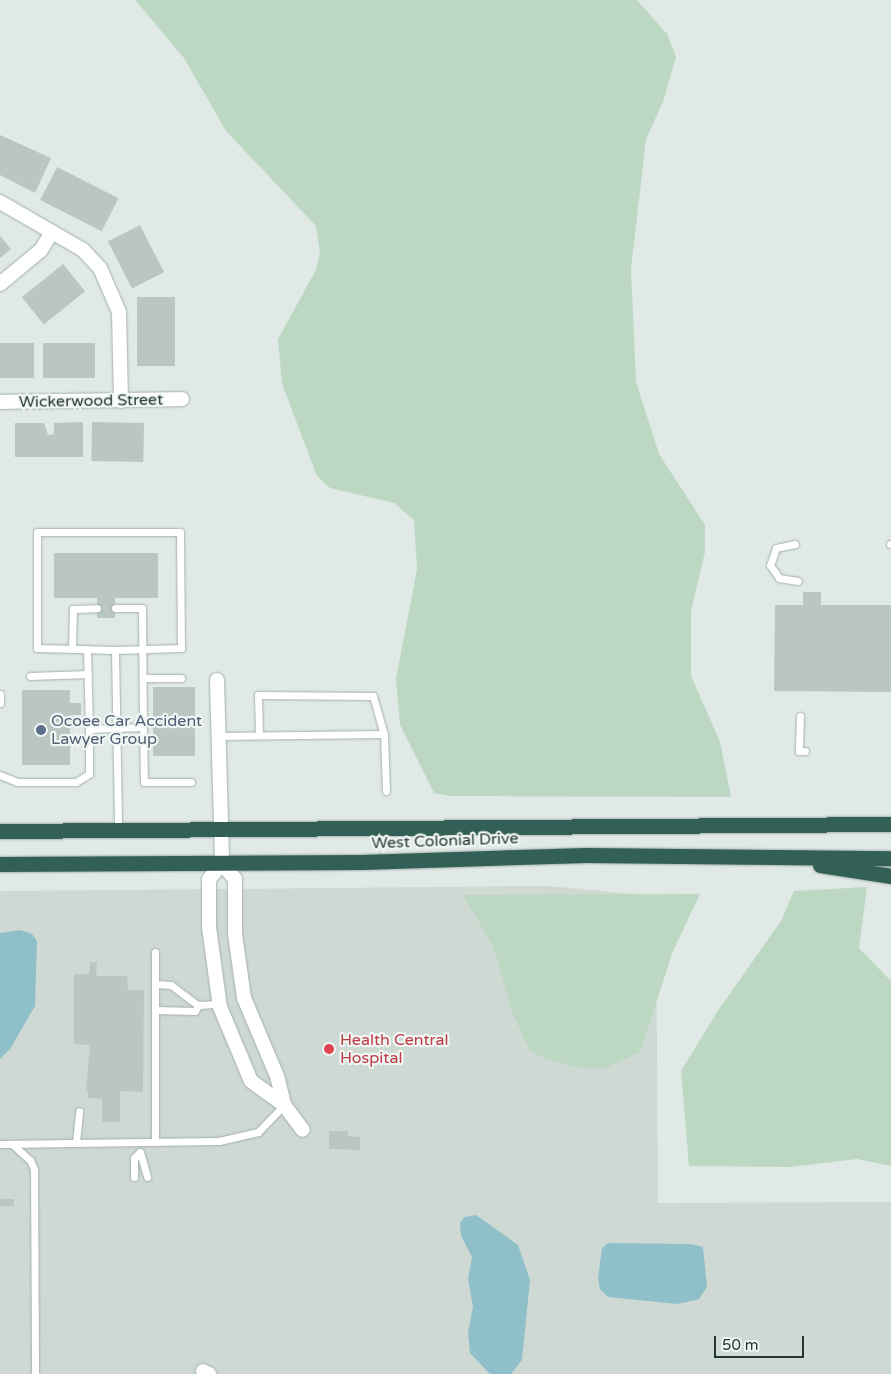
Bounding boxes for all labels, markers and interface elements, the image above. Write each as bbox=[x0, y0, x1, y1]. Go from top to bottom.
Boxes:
street label: Wickerwood Street bbox=[19, 390, 163, 412]
place label: Ocoee Car Accident Lawyer Group bbox=[51, 711, 202, 749]
marker: Ocoee Car Accident Lawyer Group bbox=[35, 724, 47, 736]
street label: West Colonial Drive bbox=[371, 829, 519, 853]
place label: Health Central Hospital bbox=[340, 1030, 449, 1068]
marker: Health Central Hospital bbox=[322, 1042, 336, 1056]
scale bar bbox=[716, 1326, 806, 1358]
text: 50 m bbox=[722, 1336, 759, 1354]

